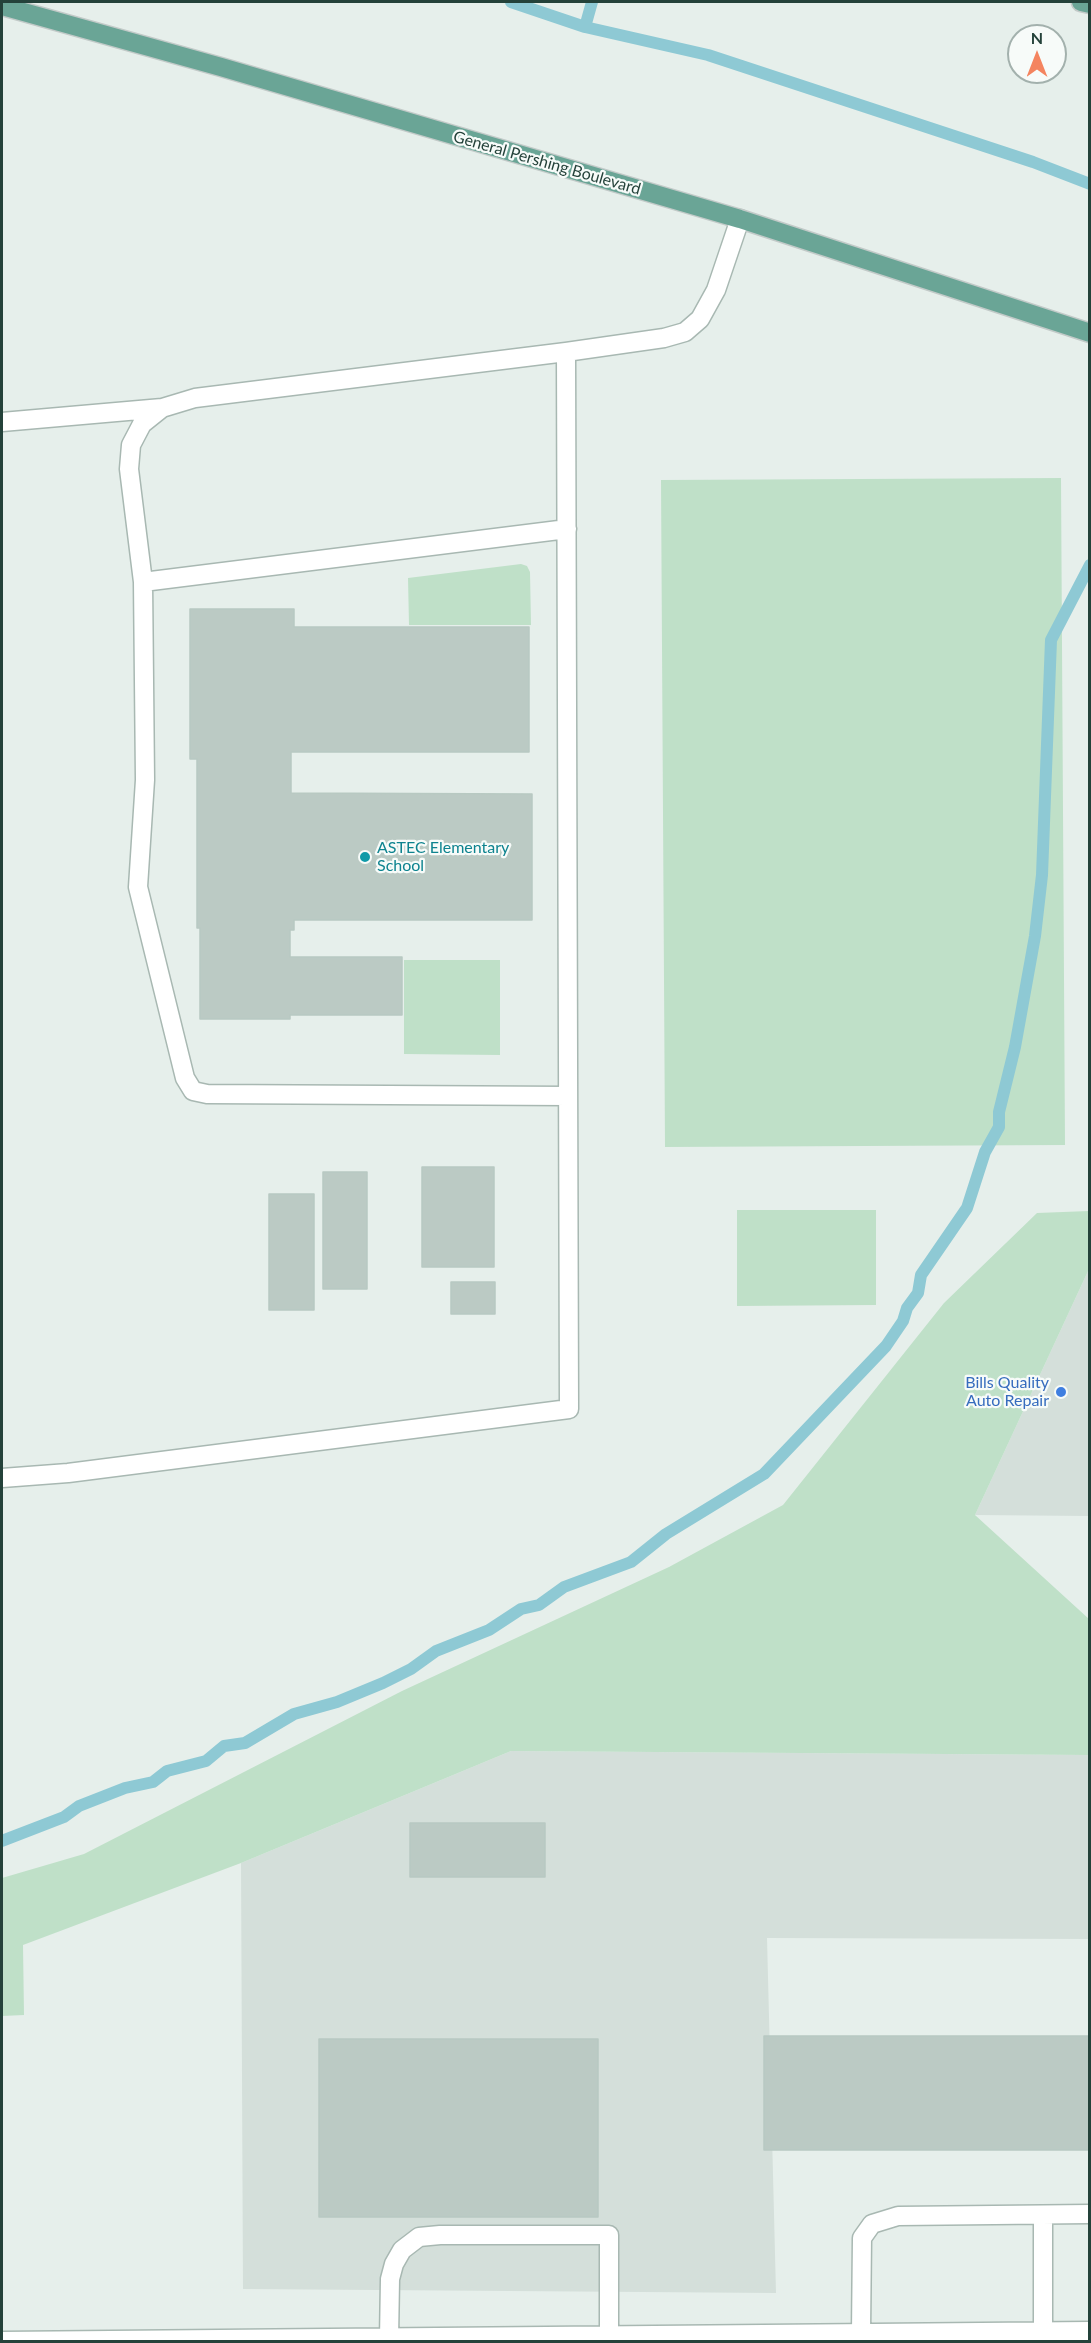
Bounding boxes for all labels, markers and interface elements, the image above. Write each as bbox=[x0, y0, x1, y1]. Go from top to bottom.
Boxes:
north arrow bbox=[1007, 24, 1067, 84]
text: N bbox=[1031, 28, 1043, 47]
street label: General Pershing Boulevard bbox=[451, 127, 643, 199]
place label: ASTEC Elementary School bbox=[377, 838, 509, 876]
marker: ASTEC Elementary School bbox=[358, 850, 372, 864]
place label: Bills Quality Auto Repair bbox=[965, 1373, 1049, 1411]
marker: Bills Quality Auto Repair bbox=[1054, 1385, 1068, 1399]

